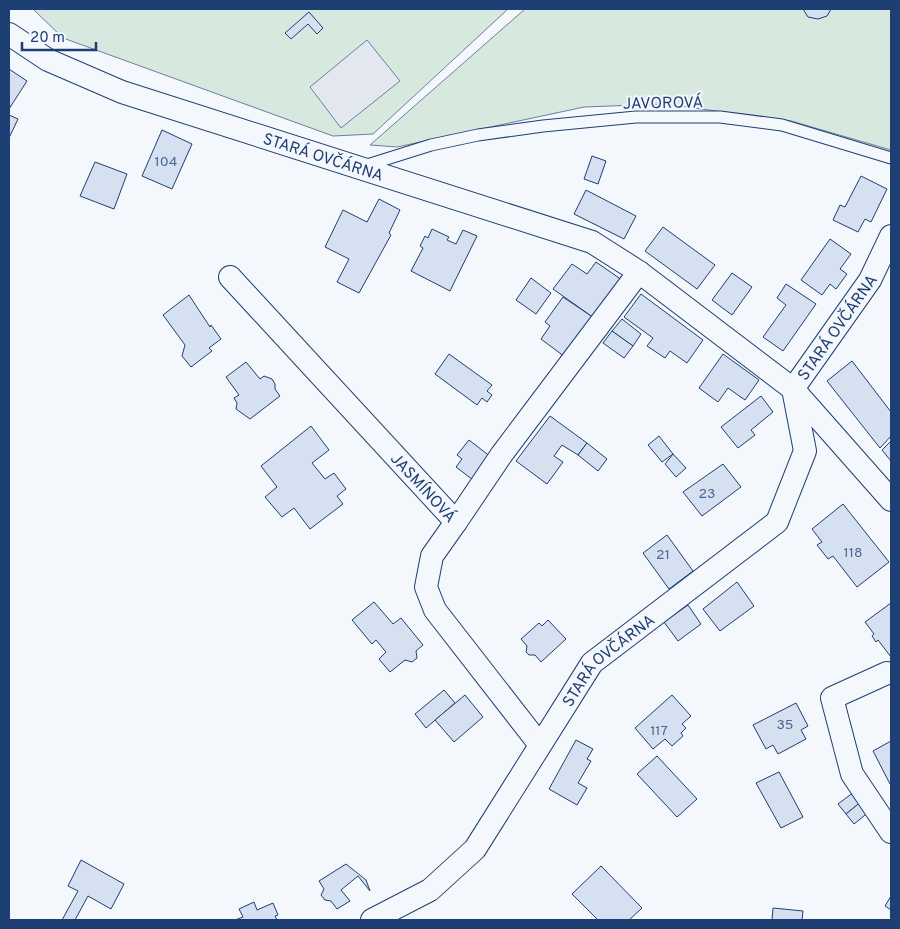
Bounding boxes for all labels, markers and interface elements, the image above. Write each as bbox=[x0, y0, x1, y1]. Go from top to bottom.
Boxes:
scale bar bbox=[22, 20, 96, 52]
text: 20 m bbox=[30, 29, 65, 48]
street label: JAVOROVÁ bbox=[622, 91, 704, 115]
street label: STARÁ OVČÁRNA bbox=[260, 130, 386, 187]
house number: 104 bbox=[155, 154, 177, 171]
street label: STARÁ OVČÁRNA bbox=[794, 271, 883, 385]
street label: JASMÍNOVÁ bbox=[385, 450, 461, 528]
house number: 23 bbox=[699, 486, 716, 503]
house number: 118 bbox=[844, 545, 863, 562]
house number: 21 bbox=[656, 547, 670, 564]
street label: STARÁ OVČÁRNA bbox=[559, 611, 660, 711]
house number: 35 bbox=[776, 717, 794, 734]
house number: 117 bbox=[650, 723, 668, 740]

